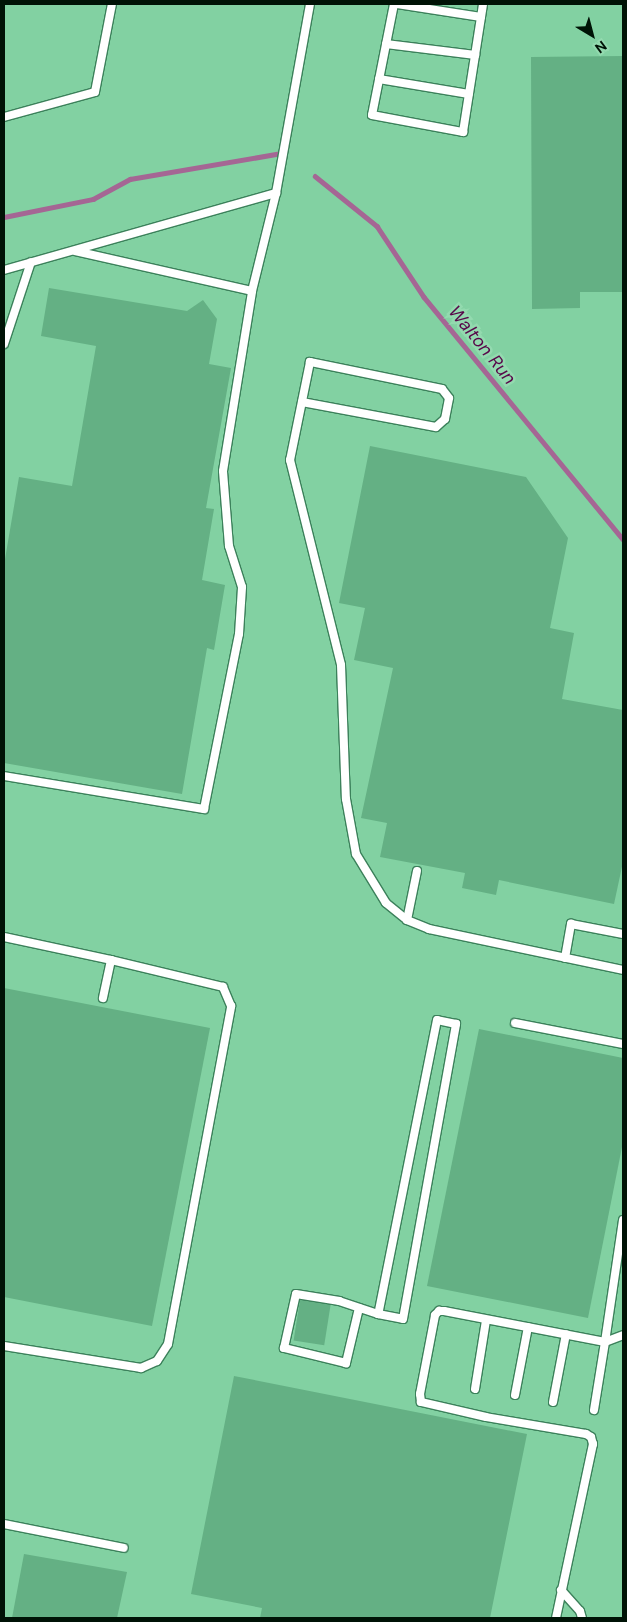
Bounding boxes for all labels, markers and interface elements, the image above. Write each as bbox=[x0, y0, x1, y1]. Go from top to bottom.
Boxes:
north arrow bbox=[567, 10, 617, 60]
text: N bbox=[592, 37, 611, 57]
water label: Walton Run bbox=[444, 301, 520, 389]

